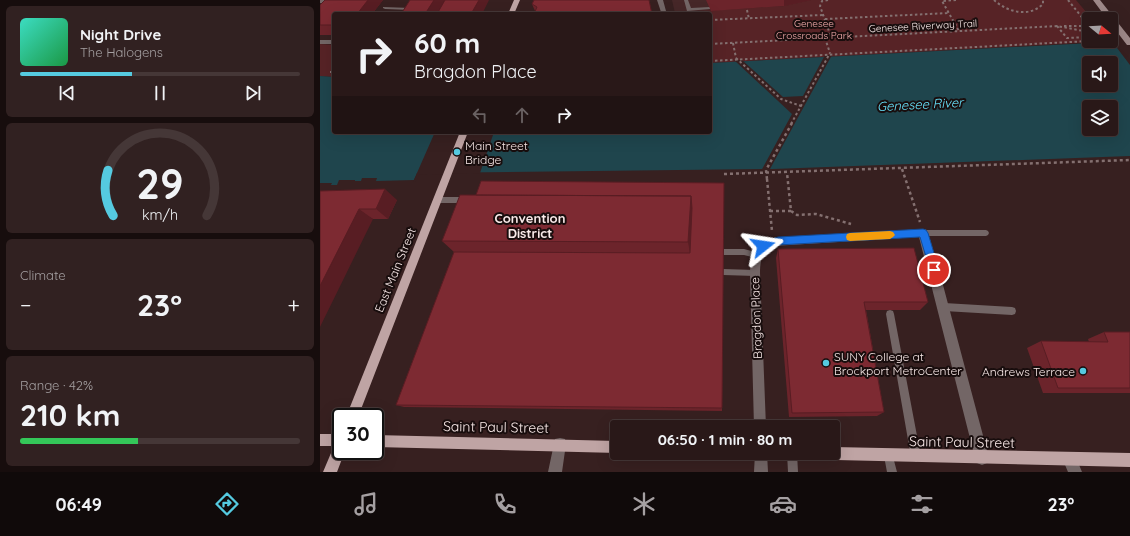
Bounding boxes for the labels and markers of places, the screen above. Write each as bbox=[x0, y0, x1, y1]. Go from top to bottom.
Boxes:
place label: Main Street Bridge bbox=[465, 138, 528, 167]
marker: Main Street Bridge bbox=[452, 147, 462, 157]
pin bbox=[917, 253, 951, 287]
place label: SUNY College at Brockport MetroCenter bbox=[834, 349, 962, 378]
marker: SUNY College at Brockport MetroCenter bbox=[821, 358, 831, 368]
place label: Andrews Terrace bbox=[982, 364, 1075, 379]
marker: Andrews Terrace bbox=[1078, 366, 1088, 376]

